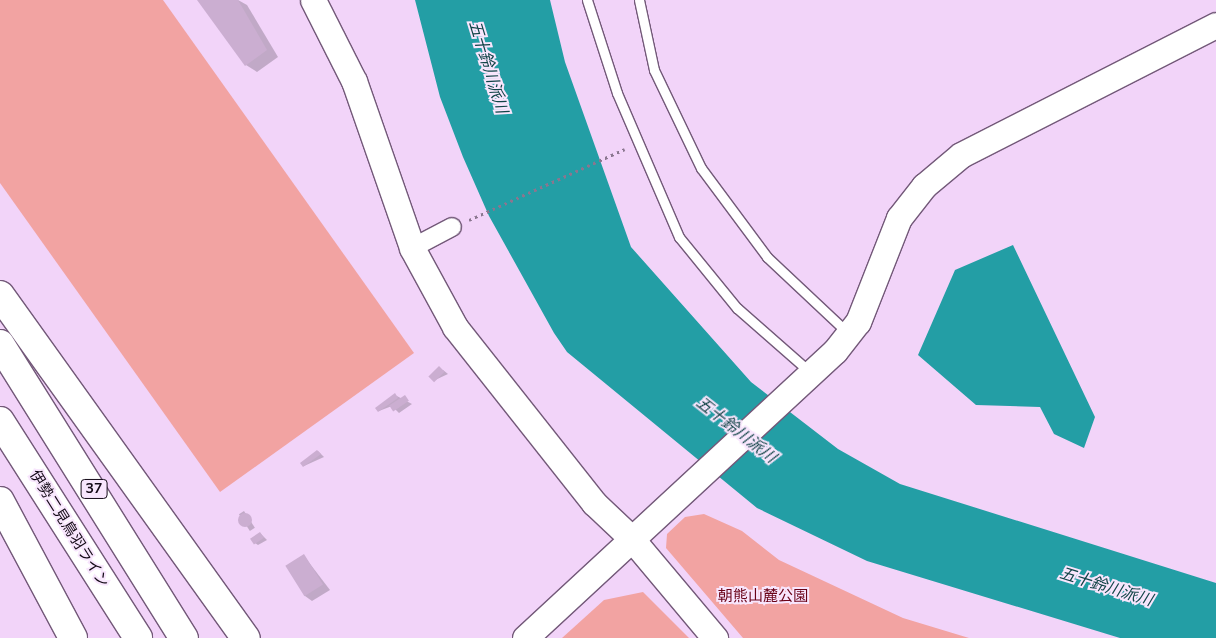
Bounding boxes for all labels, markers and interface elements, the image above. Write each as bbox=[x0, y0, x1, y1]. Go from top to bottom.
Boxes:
water label: 五十鈴川派川 bbox=[465, 18, 511, 116]
water label: 五十鈴川派川 bbox=[692, 393, 780, 467]
street label: 伊勢二見鳥羽ライン bbox=[26, 467, 112, 591]
road number: 37 bbox=[80, 478, 108, 500]
water label: 五十鈴川派川 bbox=[1057, 564, 1155, 610]
park label: 朝熊山麓公園 bbox=[718, 588, 808, 606]

